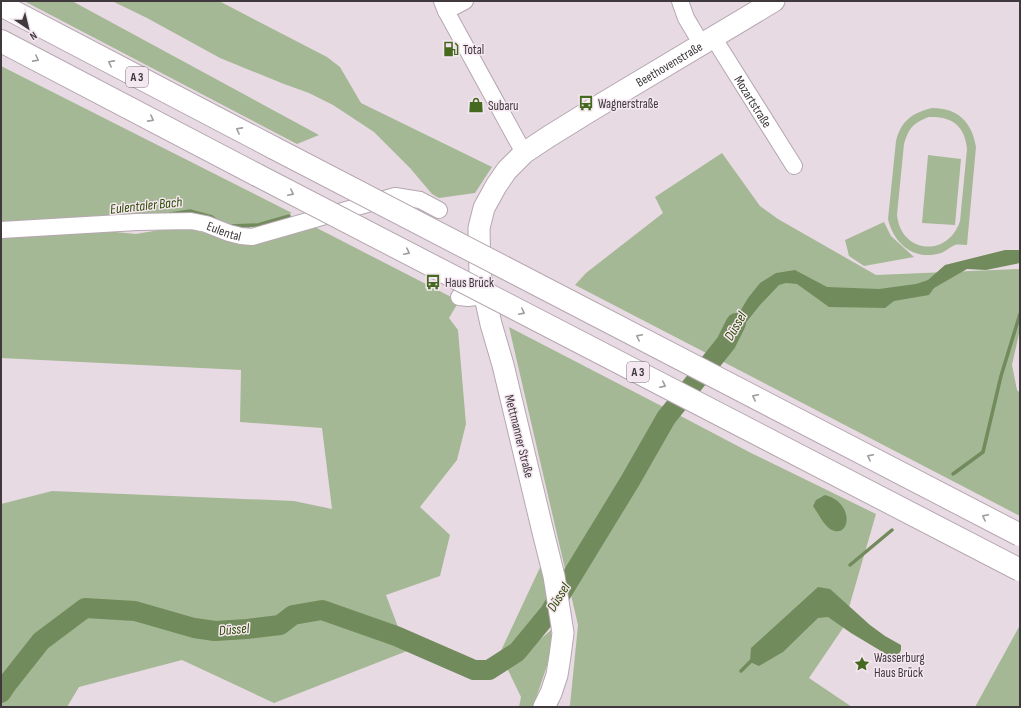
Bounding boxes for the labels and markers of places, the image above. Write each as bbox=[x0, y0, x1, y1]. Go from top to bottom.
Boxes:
fuel station icon: Total bbox=[442, 40, 460, 58]
place label: Total bbox=[463, 42, 484, 58]
bus stop icon: Wagnerstraße bbox=[577, 94, 595, 112]
shop icon: Subaru bbox=[467, 96, 485, 114]
place label: Wagnerstraße bbox=[598, 96, 658, 112]
place label: Subaru bbox=[488, 98, 519, 114]
bus stop icon: Haus Brück bbox=[424, 273, 442, 291]
place label: Haus Brück bbox=[445, 275, 494, 291]
place label: Wasserburg Haus Brück bbox=[874, 650, 925, 681]
place icon: Wasserburg Haus Brück bbox=[853, 655, 871, 673]

